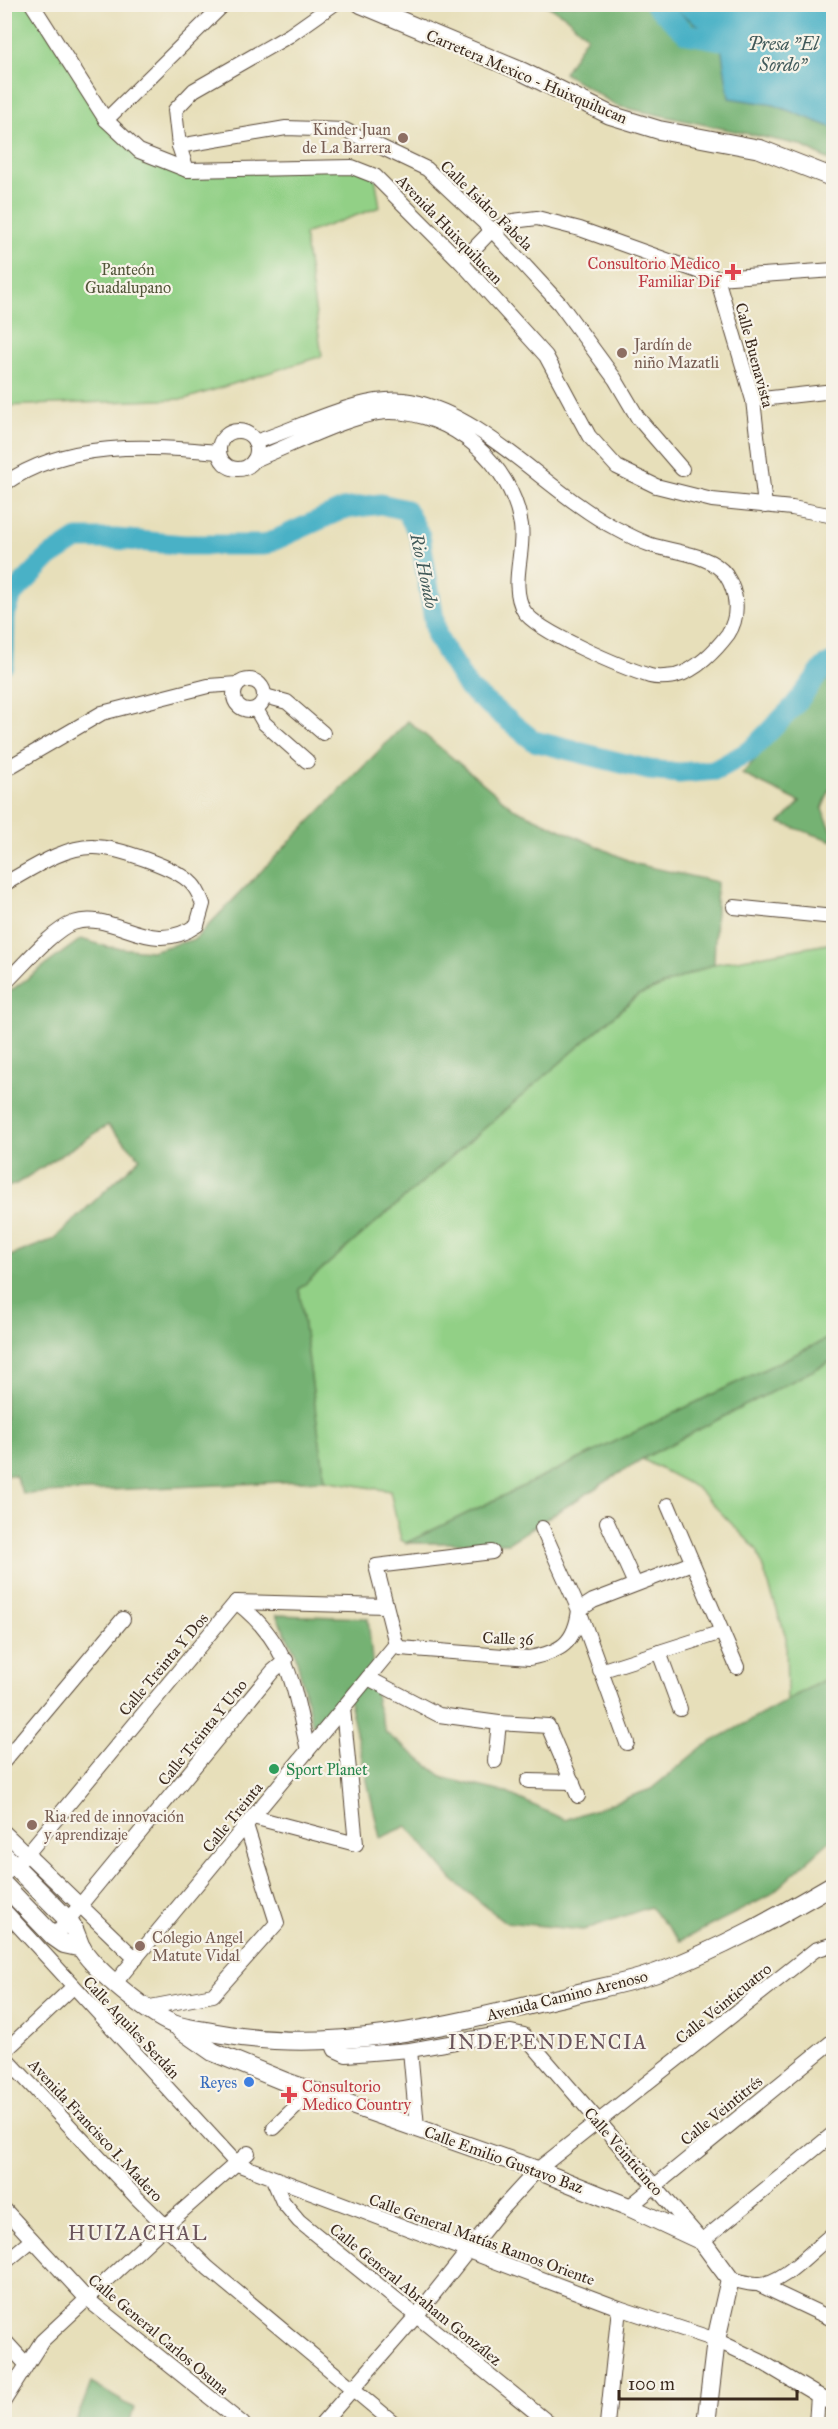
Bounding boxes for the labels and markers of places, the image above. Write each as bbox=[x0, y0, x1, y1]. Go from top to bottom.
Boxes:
place label: Kinder Juan de La Barrera bbox=[302, 120, 391, 157]
marker: Kinder Juan de La Barrera bbox=[396, 131, 410, 145]
place label: Consultorio Medico Familiar Dif bbox=[588, 254, 723, 291]
marker: Consultorio Medico Familiar Dif bbox=[724, 263, 742, 281]
place label: Jardín de niño Mazatli bbox=[632, 335, 720, 372]
marker: Jardín de niño Mazatli bbox=[615, 346, 629, 360]
place label: Sport Planet bbox=[286, 1760, 368, 1779]
marker: Sport Planet bbox=[267, 1762, 281, 1776]
place label: Ria red de innovación y aprendizaje bbox=[44, 1807, 184, 1844]
marker: Ria red de innovación y aprendizaje bbox=[25, 1818, 39, 1832]
place label: Colegio Angel Matute Vidal bbox=[152, 1928, 244, 1965]
marker: Colegio Angel Matute Vidal bbox=[133, 1939, 147, 1953]
place label: Reyes bbox=[199, 2073, 237, 2092]
marker: Reyes bbox=[242, 2075, 256, 2089]
place label: Consultorio Medico Country bbox=[302, 2077, 412, 2114]
marker: Consultorio Medico Country bbox=[280, 2086, 298, 2104]

